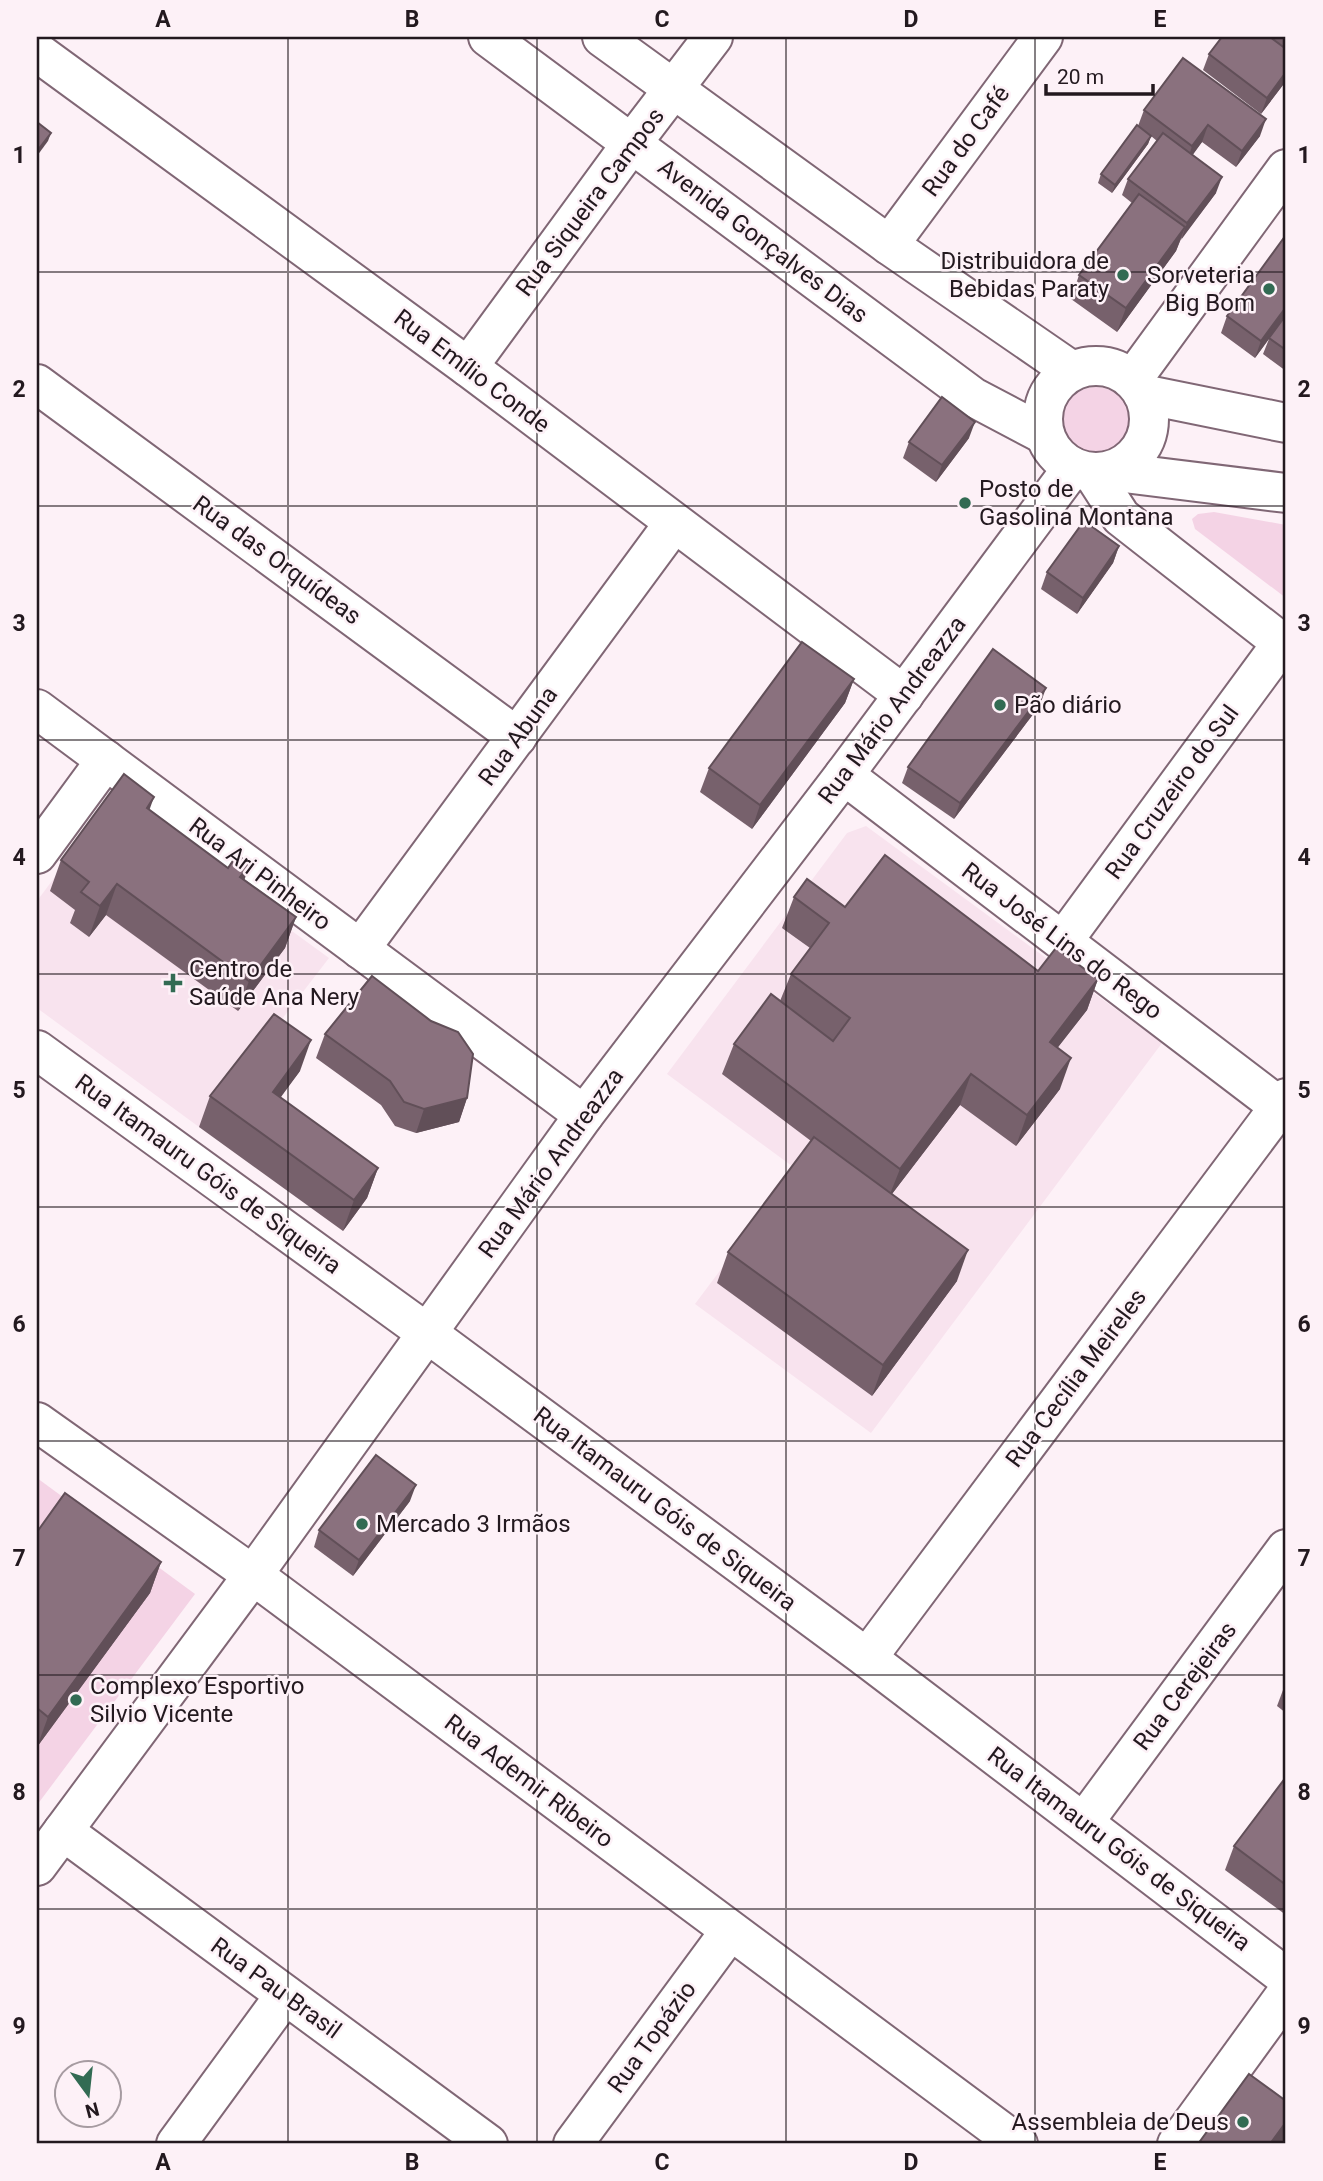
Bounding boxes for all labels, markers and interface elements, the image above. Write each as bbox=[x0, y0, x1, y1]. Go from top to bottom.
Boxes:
text: A bbox=[155, 6, 171, 33]
text: B bbox=[405, 6, 419, 33]
text: C bbox=[654, 6, 670, 33]
text: D bbox=[904, 6, 918, 33]
text: E bbox=[1154, 6, 1167, 33]
scale bar bbox=[1046, 52, 1153, 96]
text: 20 m bbox=[1057, 65, 1104, 89]
street label: Rua do Café bbox=[917, 80, 1015, 202]
street label: Rua Siqueira Campos bbox=[510, 102, 670, 302]
text: 1 bbox=[12, 142, 26, 169]
text: 1 bbox=[1297, 142, 1311, 169]
street label: Avenida Gonçalves Dias bbox=[653, 153, 873, 329]
place label: Distribuidora de Bebidas Paraty bbox=[941, 247, 1110, 303]
place label: Sorveteria Big Bom bbox=[1147, 261, 1255, 317]
marker: Distribuidora de Bebidas Paraty bbox=[1115, 267, 1131, 283]
marker: Sorveteria Big Bom bbox=[1261, 281, 1277, 297]
street label: Rua Emílio Conde bbox=[389, 303, 555, 439]
text: 2 bbox=[12, 376, 26, 403]
text: 2 bbox=[1297, 376, 1311, 403]
place label: Posto de Gasolina Montana bbox=[979, 475, 1174, 531]
street label: Rua das Orquídeas bbox=[188, 490, 366, 630]
marker: Posto de Gasolina Montana bbox=[957, 495, 973, 511]
text: 3 bbox=[12, 610, 26, 637]
text: 3 bbox=[1297, 610, 1311, 637]
street label: Rua Mário Andreazza bbox=[812, 611, 972, 809]
street label: Rua Abuna bbox=[473, 681, 563, 791]
place label: Pão diário bbox=[1014, 691, 1122, 719]
marker: Pão diário bbox=[992, 697, 1008, 713]
street label: Rua Cruzeiro do Sul bbox=[1099, 700, 1245, 884]
street label: Rua Ari Pinheiro bbox=[184, 812, 336, 936]
text: 4 bbox=[12, 844, 26, 871]
text: 4 bbox=[1297, 844, 1311, 871]
street label: Rua José Lins do Rego bbox=[956, 857, 1168, 1025]
place label: Centro de Saúde Ana Nery bbox=[189, 955, 360, 1011]
marker: Centro de Saúde Ana Nery bbox=[163, 973, 183, 993]
street label: Rua Mário Andreazza bbox=[473, 1063, 629, 1263]
street label: Rua Itamauru Góis de Siqueira bbox=[70, 1068, 346, 1280]
text: 5 bbox=[12, 1077, 26, 1104]
text: 5 bbox=[1297, 1077, 1311, 1104]
street label: Rua Cecília Meireles bbox=[1000, 1283, 1152, 1473]
text: 6 bbox=[12, 1311, 26, 1338]
text: 6 bbox=[1297, 1311, 1311, 1338]
street label: Rua Itamauru Góis de Siqueira bbox=[528, 1401, 802, 1617]
place label: Mercado 3 Irmãos bbox=[376, 1510, 571, 1538]
marker: Mercado 3 Irmãos bbox=[354, 1516, 370, 1532]
text: 7 bbox=[12, 1545, 26, 1572]
text: 7 bbox=[1297, 1545, 1311, 1572]
street label: Rua Cerejeiras bbox=[1128, 1616, 1242, 1756]
place label: Complexo Esportivo Silvio Vicente bbox=[90, 1672, 304, 1728]
marker: Complexo Esportivo Silvio Vicente bbox=[68, 1692, 84, 1708]
street label: Rua Ademir Ribeiro bbox=[439, 1708, 619, 1854]
street label: Rua Itamauru Góis de Siqueira bbox=[982, 1741, 1256, 1957]
text: 8 bbox=[12, 1779, 26, 1806]
text: 8 bbox=[1297, 1779, 1311, 1806]
street label: Rua Pau Brasil bbox=[205, 1931, 347, 2045]
street label: Rua Topázio bbox=[602, 1976, 702, 2098]
text: 9 bbox=[12, 2013, 26, 2040]
text: 9 bbox=[1297, 2013, 1311, 2040]
north arrow bbox=[52, 2058, 122, 2128]
text: N bbox=[83, 2097, 102, 2123]
place label: Assembleia de Deus bbox=[1012, 2108, 1229, 2136]
marker: Assembleia de Deus bbox=[1235, 2114, 1251, 2130]
text: A bbox=[155, 2149, 171, 2176]
text: B bbox=[405, 2149, 419, 2176]
text: C bbox=[654, 2149, 670, 2176]
text: D bbox=[904, 2149, 918, 2176]
text: E bbox=[1154, 2149, 1167, 2176]

